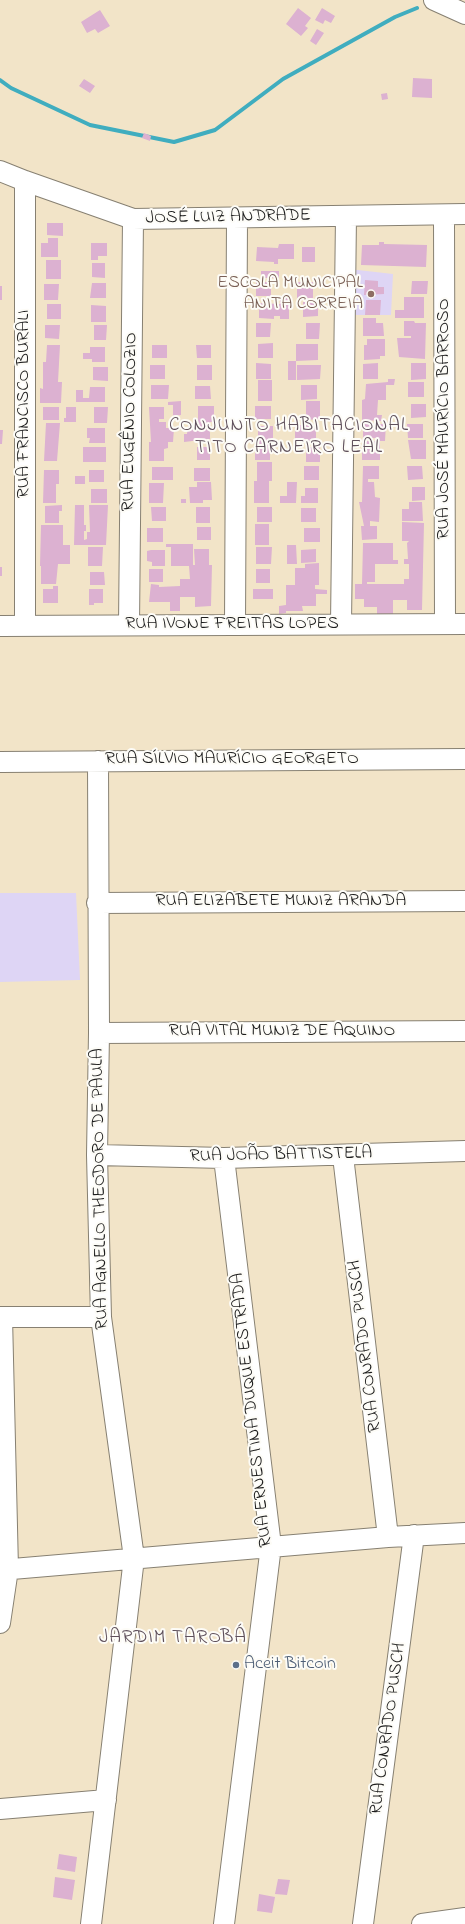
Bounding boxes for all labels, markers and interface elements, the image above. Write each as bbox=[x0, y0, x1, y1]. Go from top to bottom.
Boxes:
street label: JOSÉ LUIZ ANDRADE bbox=[145, 206, 311, 230]
place label: ESCOLA MUNICIPAL ANITA CORREIA bbox=[217, 273, 363, 316]
marker: ESCOLA MUNICIPAL ANITA CORREIA bbox=[366, 289, 376, 299]
street label: RUA JOSÉ MAURÍCIO BARROSO bbox=[434, 298, 456, 540]
street label: RUA FRANCISCO BURALI bbox=[14, 310, 36, 498]
street label: RUA EUGÊNIO COLOZIO bbox=[119, 332, 143, 512]
district label: CONJUNTO HABITACIONAL TITO CARNEIRO LEAL bbox=[169, 416, 409, 460]
street label: RUA IVONE FREITAS LOPES bbox=[125, 614, 339, 636]
street label: RUA SÍLVIO MAURÍCIO GEORGETO bbox=[105, 749, 359, 771]
street label: RUA ELIZABETE MUNIZ ARANDA bbox=[156, 891, 406, 913]
street label: RUA VITAL MUNIZ DE AQUINO bbox=[169, 1021, 395, 1043]
street label: RUA AGNELLO THEODORO DE PAULA bbox=[88, 1048, 114, 1330]
street label: RUA JOÃO BATTISTELA bbox=[190, 1144, 372, 1168]
street label: RUA CONRADO PUSCH bbox=[345, 1259, 387, 1433]
street label: RUA ERNESTINA DUQUE ESTRADA bbox=[228, 1272, 278, 1548]
district label: JARDIM TAROBÁ bbox=[99, 1628, 247, 1650]
street label: RUA CONRADO PUSCH bbox=[366, 1642, 412, 1816]
place label: Aceit Bitcoin bbox=[244, 1654, 336, 1676]
marker: Aceit Bitcoin bbox=[231, 1660, 241, 1670]

